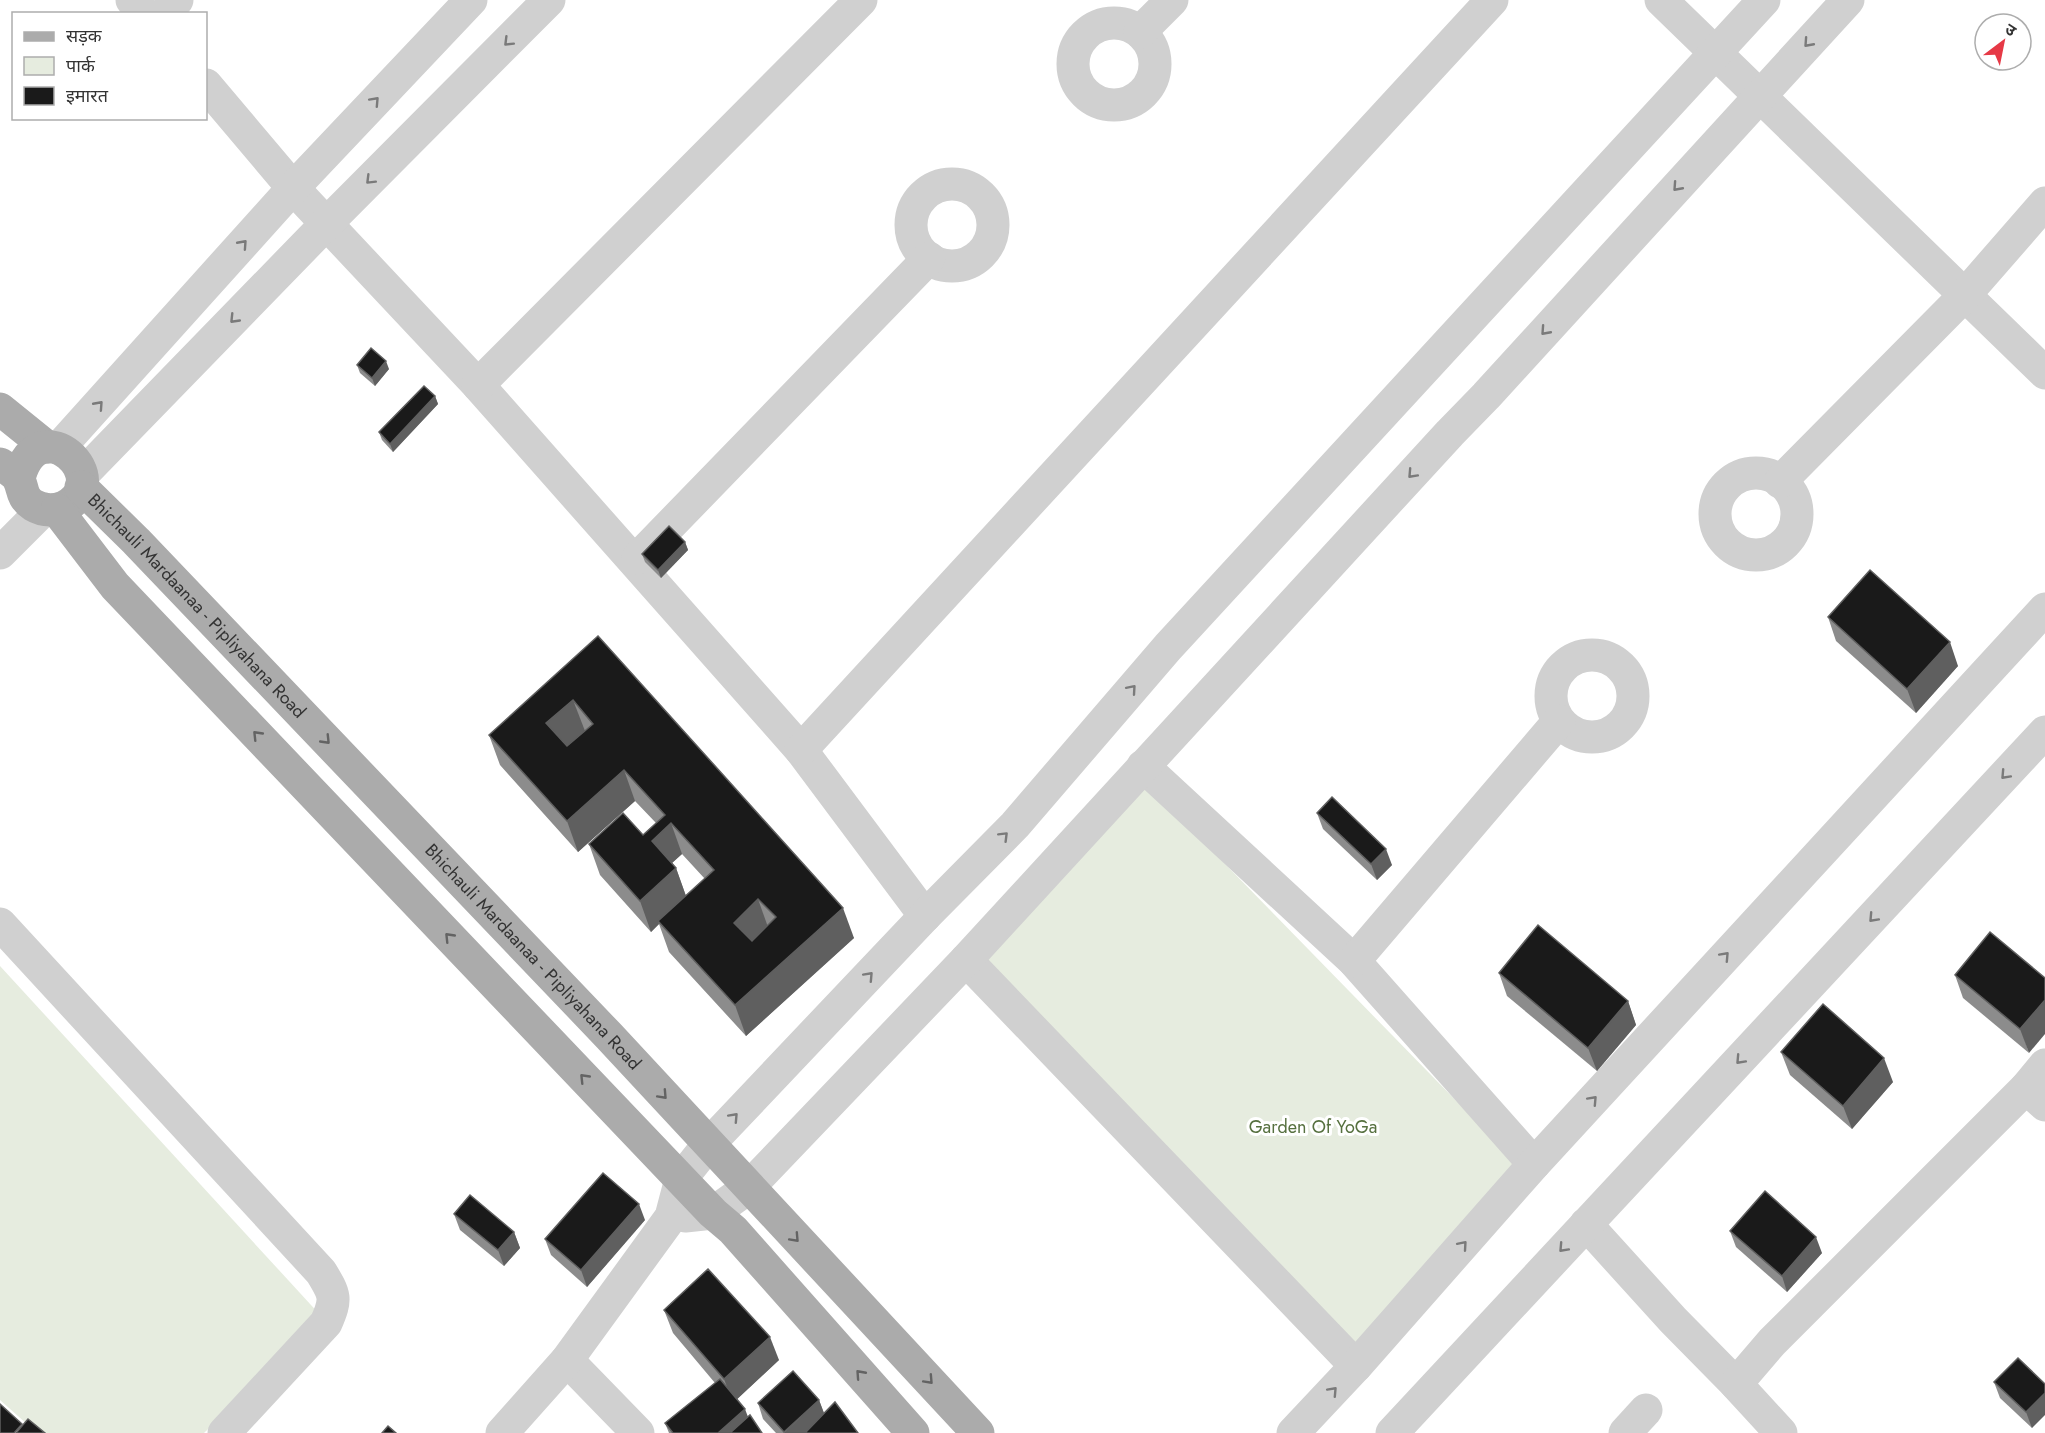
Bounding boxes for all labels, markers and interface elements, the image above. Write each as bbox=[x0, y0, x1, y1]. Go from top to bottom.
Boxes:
legend bbox=[12, 12, 207, 120]
north arrow bbox=[1973, 12, 2033, 72]
text: उ bbox=[2001, 17, 2021, 42]
text: सड़क bbox=[66, 23, 103, 49]
one-way arrow bbox=[504, 34, 515, 45]
one-way arrow bbox=[1804, 36, 1815, 47]
text: पार्क bbox=[66, 53, 96, 79]
text: इमारत bbox=[66, 83, 109, 109]
one-way arrow bbox=[368, 97, 379, 108]
one-way arrow bbox=[367, 173, 377, 184]
one-way arrow bbox=[1673, 180, 1684, 191]
one-way arrow bbox=[236, 240, 247, 251]
one-way arrow bbox=[230, 312, 241, 323]
one-way arrow bbox=[1541, 325, 1552, 335]
one-way arrow bbox=[92, 401, 103, 412]
one-way arrow bbox=[1408, 467, 1419, 478]
street label: Bhichauli Mardaanaa - Pipliyahana Road bbox=[82, 488, 312, 724]
one-way arrow bbox=[1125, 685, 1136, 695]
one-way arrow bbox=[253, 731, 264, 742]
one-way arrow bbox=[319, 734, 330, 744]
one-way arrow bbox=[2001, 768, 2012, 778]
one-way arrow bbox=[997, 832, 1008, 843]
street label: Bhichauli Mardaanaa - Pipliyahana Road bbox=[419, 838, 647, 1076]
one-way arrow bbox=[1869, 911, 1880, 921]
one-way arrow bbox=[445, 933, 456, 944]
one-way arrow bbox=[1718, 953, 1729, 963]
one-way arrow bbox=[861, 972, 872, 983]
one-way arrow bbox=[1736, 1053, 1747, 1064]
one-way arrow bbox=[580, 1075, 591, 1086]
one-way arrow bbox=[656, 1088, 667, 1099]
one-way arrow bbox=[1586, 1096, 1597, 1106]
one-way arrow bbox=[727, 1113, 738, 1124]
park label: Garden Of YoGa bbox=[1249, 1114, 1377, 1140]
one-way arrow bbox=[788, 1231, 799, 1242]
one-way arrow bbox=[1456, 1241, 1467, 1252]
one-way arrow bbox=[1560, 1241, 1571, 1252]
one-way arrow bbox=[856, 1370, 867, 1381]
one-way arrow bbox=[922, 1374, 933, 1384]
one-way arrow bbox=[1326, 1387, 1337, 1398]

